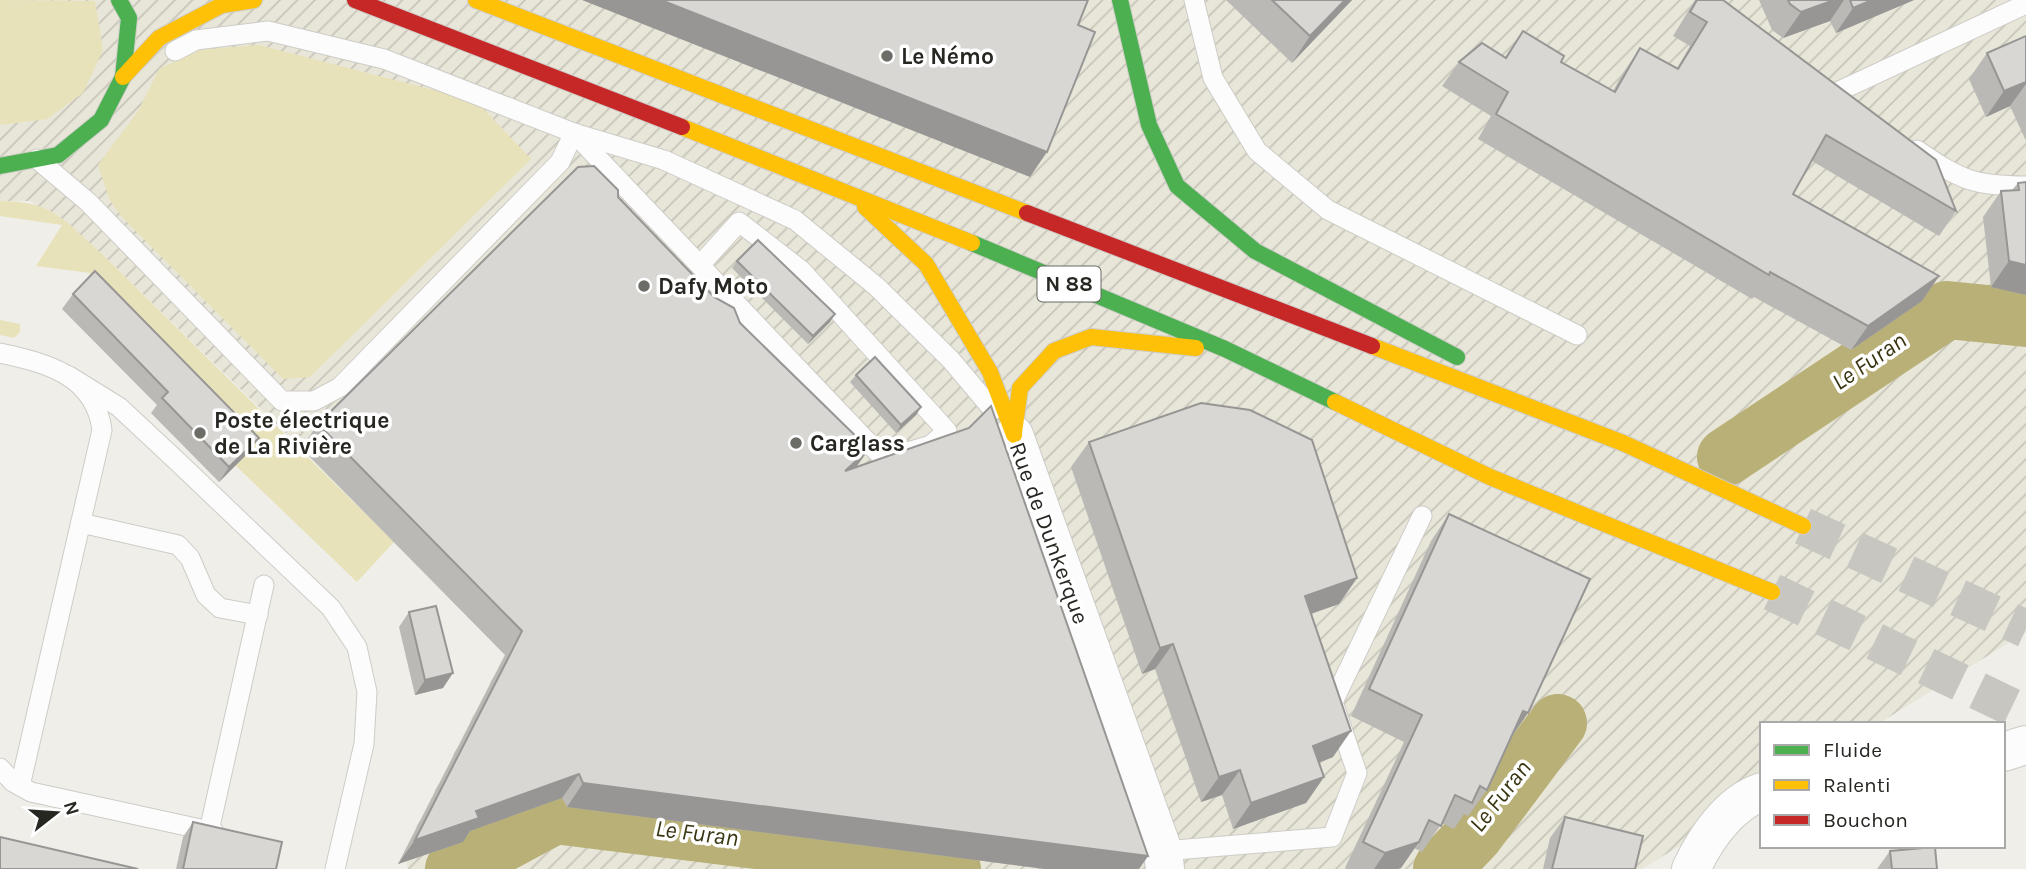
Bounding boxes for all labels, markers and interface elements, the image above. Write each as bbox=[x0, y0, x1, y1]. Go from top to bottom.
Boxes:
place label: Le Némo bbox=[901, 43, 994, 70]
marker: Le Némo bbox=[879, 48, 895, 64]
road number: N 88 bbox=[1038, 266, 1100, 302]
place label: Dafy Moto bbox=[658, 273, 768, 300]
marker: Dafy Moto bbox=[636, 278, 652, 294]
water label: Le Furan bbox=[1827, 326, 1911, 396]
place label: Poste électrique de La Rivière bbox=[214, 407, 389, 460]
marker: Poste électrique de La Rivière bbox=[192, 425, 208, 441]
place label: Carglass bbox=[810, 430, 905, 457]
marker: Carglass bbox=[788, 435, 804, 451]
street label: Rue de Dunkerque bbox=[1004, 438, 1094, 628]
legend bbox=[1760, 722, 2005, 848]
text: Fluide bbox=[1823, 738, 1882, 762]
water label: Le Furan bbox=[1463, 754, 1537, 838]
text: Ralenti bbox=[1823, 773, 1891, 797]
north arrow bbox=[21, 778, 91, 848]
text: N bbox=[59, 799, 84, 818]
text: Bouchon bbox=[1823, 808, 1908, 832]
water label: Le Furan bbox=[654, 814, 740, 852]

